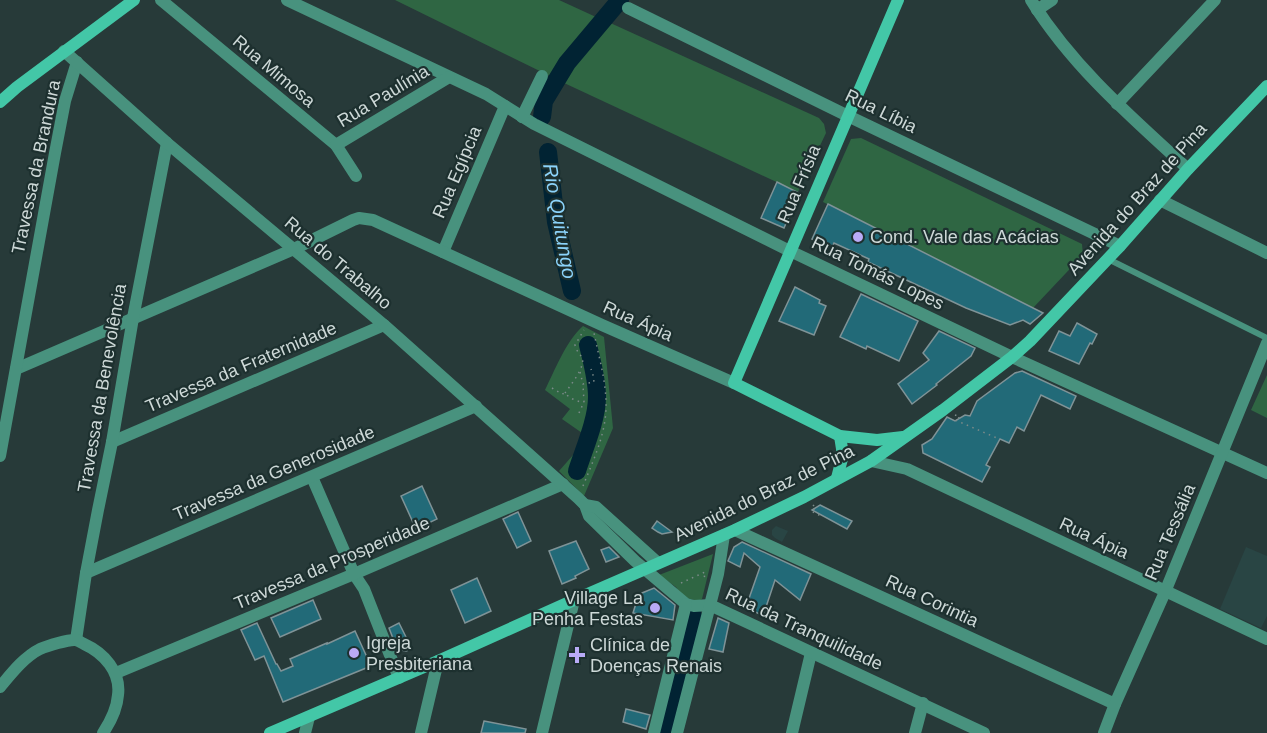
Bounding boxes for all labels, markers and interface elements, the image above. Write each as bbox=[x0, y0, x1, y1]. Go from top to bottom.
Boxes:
street label: Rua Mimosa bbox=[229, 31, 320, 112]
street label: Rua Paulínia bbox=[334, 60, 433, 131]
street label: Travessa da Brandura bbox=[8, 77, 64, 256]
street label: Rua Líbia bbox=[842, 85, 921, 137]
street label: Avenida do Braz de Pina bbox=[1063, 118, 1211, 279]
street label: Rua Egípcia bbox=[429, 122, 486, 221]
street label: Rua Frísia bbox=[774, 141, 825, 226]
water label: Rio Quitungo bbox=[539, 162, 581, 280]
street label: Rua do Trabalho bbox=[281, 213, 395, 313]
place label: Cond. Vale das Acácias bbox=[870, 227, 1059, 247]
marker: Cond. Vale das Acácias bbox=[851, 230, 865, 244]
street label: Rua Tomás Lopes bbox=[809, 232, 947, 314]
street label: Travessa da Benevolência bbox=[74, 281, 130, 494]
street label: Rua Ápia bbox=[600, 297, 677, 346]
street label: Travessa da Fraternidade bbox=[143, 318, 339, 416]
street label: Travessa da Generosidade bbox=[170, 422, 378, 524]
street label: Avenida do Braz de Pina bbox=[671, 440, 858, 545]
street label: Rua Tessália bbox=[1141, 480, 1200, 583]
street label: Travessa da Prosperidade bbox=[231, 513, 433, 613]
street label: Rua Ápia bbox=[1056, 513, 1133, 563]
street label: Rua Corintia bbox=[882, 571, 982, 632]
street label: Rua da Tranquilidade bbox=[722, 584, 886, 674]
place label: Village La Penha Festas bbox=[532, 588, 644, 629]
marker: Village La Penha Festas bbox=[648, 601, 662, 615]
place label: Igreja Presbiteriana bbox=[366, 633, 473, 674]
place label: Clínica de Doenças Renais bbox=[590, 635, 722, 676]
marker: Igreja Presbiteriana bbox=[347, 646, 361, 660]
marker: Clínica de Doenças Renais bbox=[568, 646, 586, 664]

